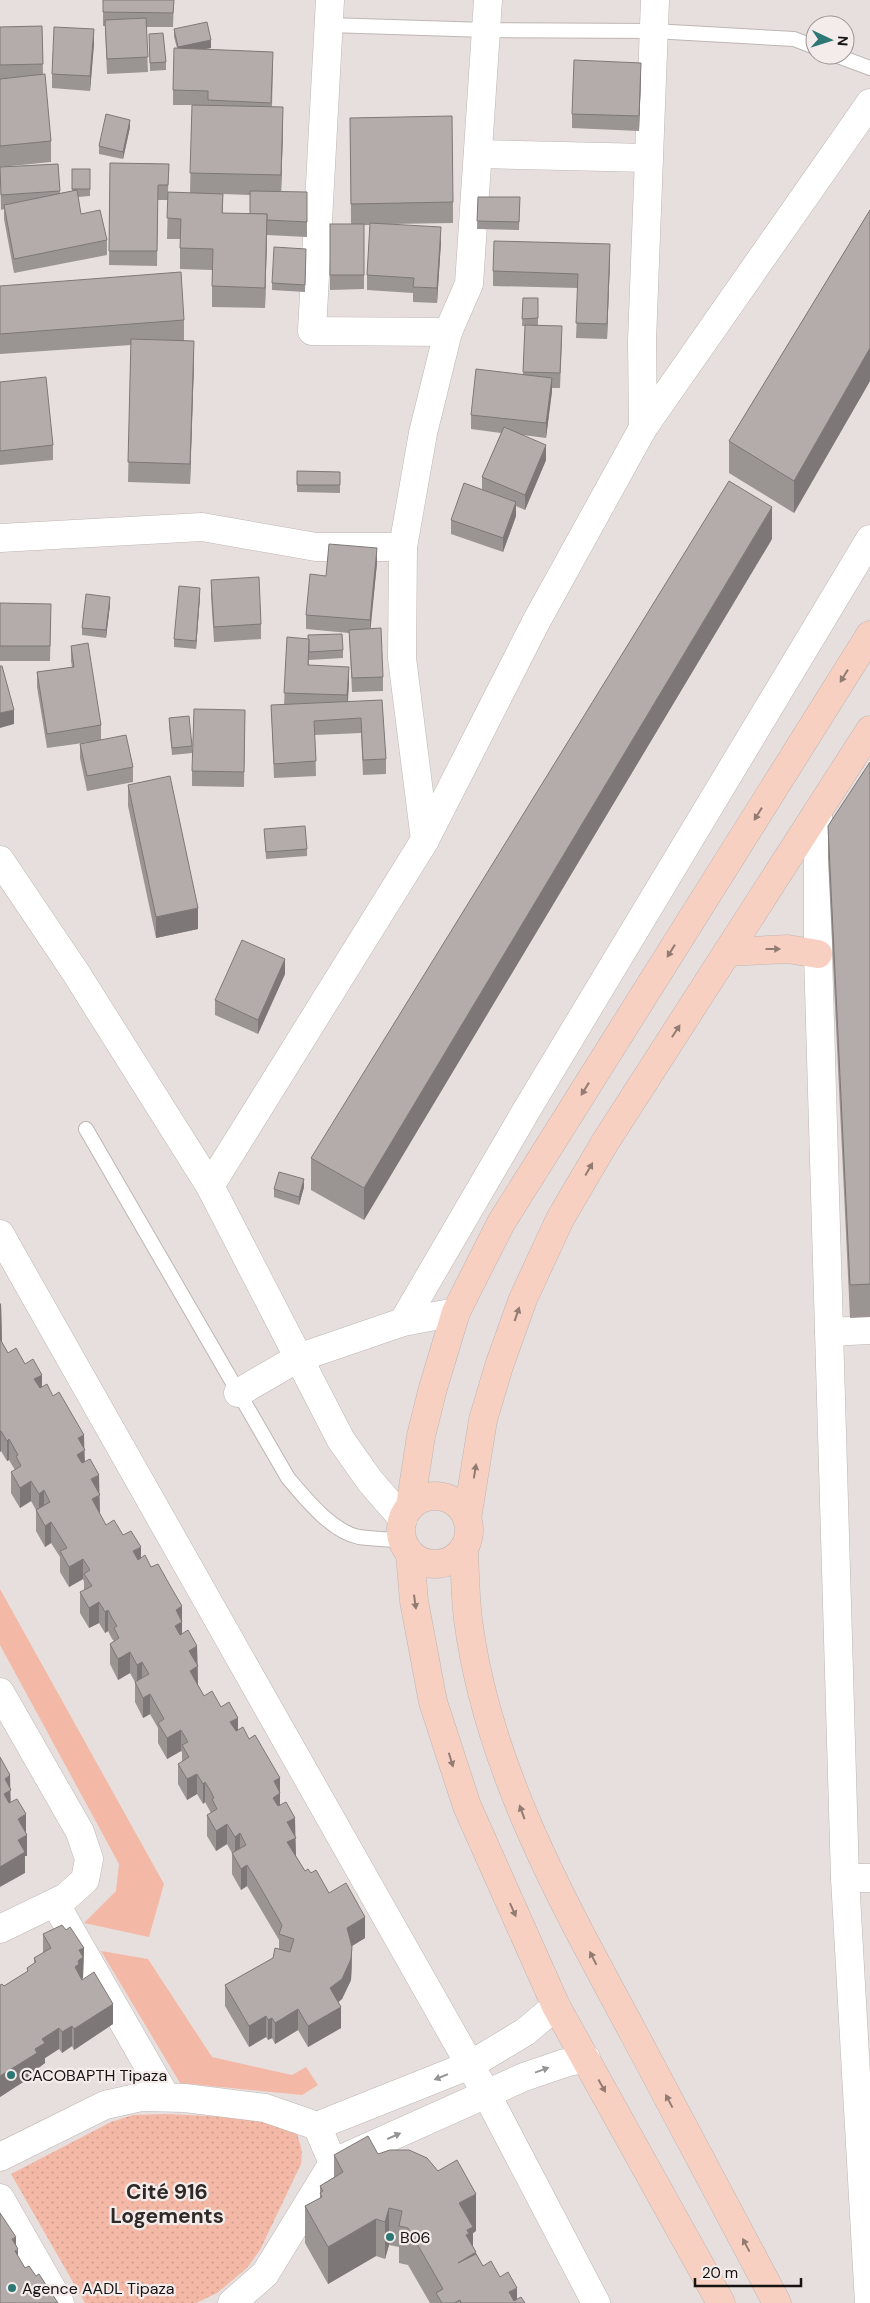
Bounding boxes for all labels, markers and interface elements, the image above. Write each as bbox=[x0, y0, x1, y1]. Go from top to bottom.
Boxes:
north arrow bbox=[805, 15, 855, 65]
text: N bbox=[834, 35, 852, 47]
one-way arrow bbox=[839, 670, 849, 683]
one-way arrow bbox=[753, 807, 762, 820]
one-way arrow bbox=[666, 945, 676, 958]
one-way arrow bbox=[765, 945, 781, 953]
one-way arrow bbox=[671, 1025, 681, 1038]
one-way arrow bbox=[580, 1083, 590, 1096]
one-way arrow bbox=[585, 1162, 594, 1175]
one-way arrow bbox=[513, 1306, 521, 1321]
one-way arrow bbox=[471, 1462, 479, 1478]
one-way arrow bbox=[411, 1594, 419, 1610]
one-way arrow bbox=[447, 1753, 455, 1768]
one-way arrow bbox=[518, 1804, 526, 1819]
one-way arrow bbox=[509, 1903, 517, 1917]
one-way arrow bbox=[589, 1951, 597, 1965]
place label: CACOBAPTH Tipaza bbox=[21, 2065, 167, 2086]
one-way arrow bbox=[535, 2066, 550, 2073]
marker: CACOBAPTH Tipaza bbox=[5, 2069, 17, 2081]
one-way arrow bbox=[433, 2073, 448, 2081]
one-way arrow bbox=[598, 2079, 606, 2094]
one-way arrow bbox=[665, 2095, 674, 2108]
one-way arrow bbox=[387, 2131, 401, 2139]
district label: Cité 916 Logements bbox=[110, 2178, 224, 2230]
place label: B06 bbox=[400, 2227, 431, 2248]
marker: B06 bbox=[384, 2231, 396, 2243]
one-way arrow bbox=[742, 2237, 750, 2252]
scale bar bbox=[695, 2256, 801, 2288]
text: 20 m bbox=[702, 2263, 738, 2283]
place label: Agence AADL Tipaza bbox=[22, 2278, 175, 2299]
marker: Agence AADL Tipaza bbox=[6, 2282, 18, 2294]

